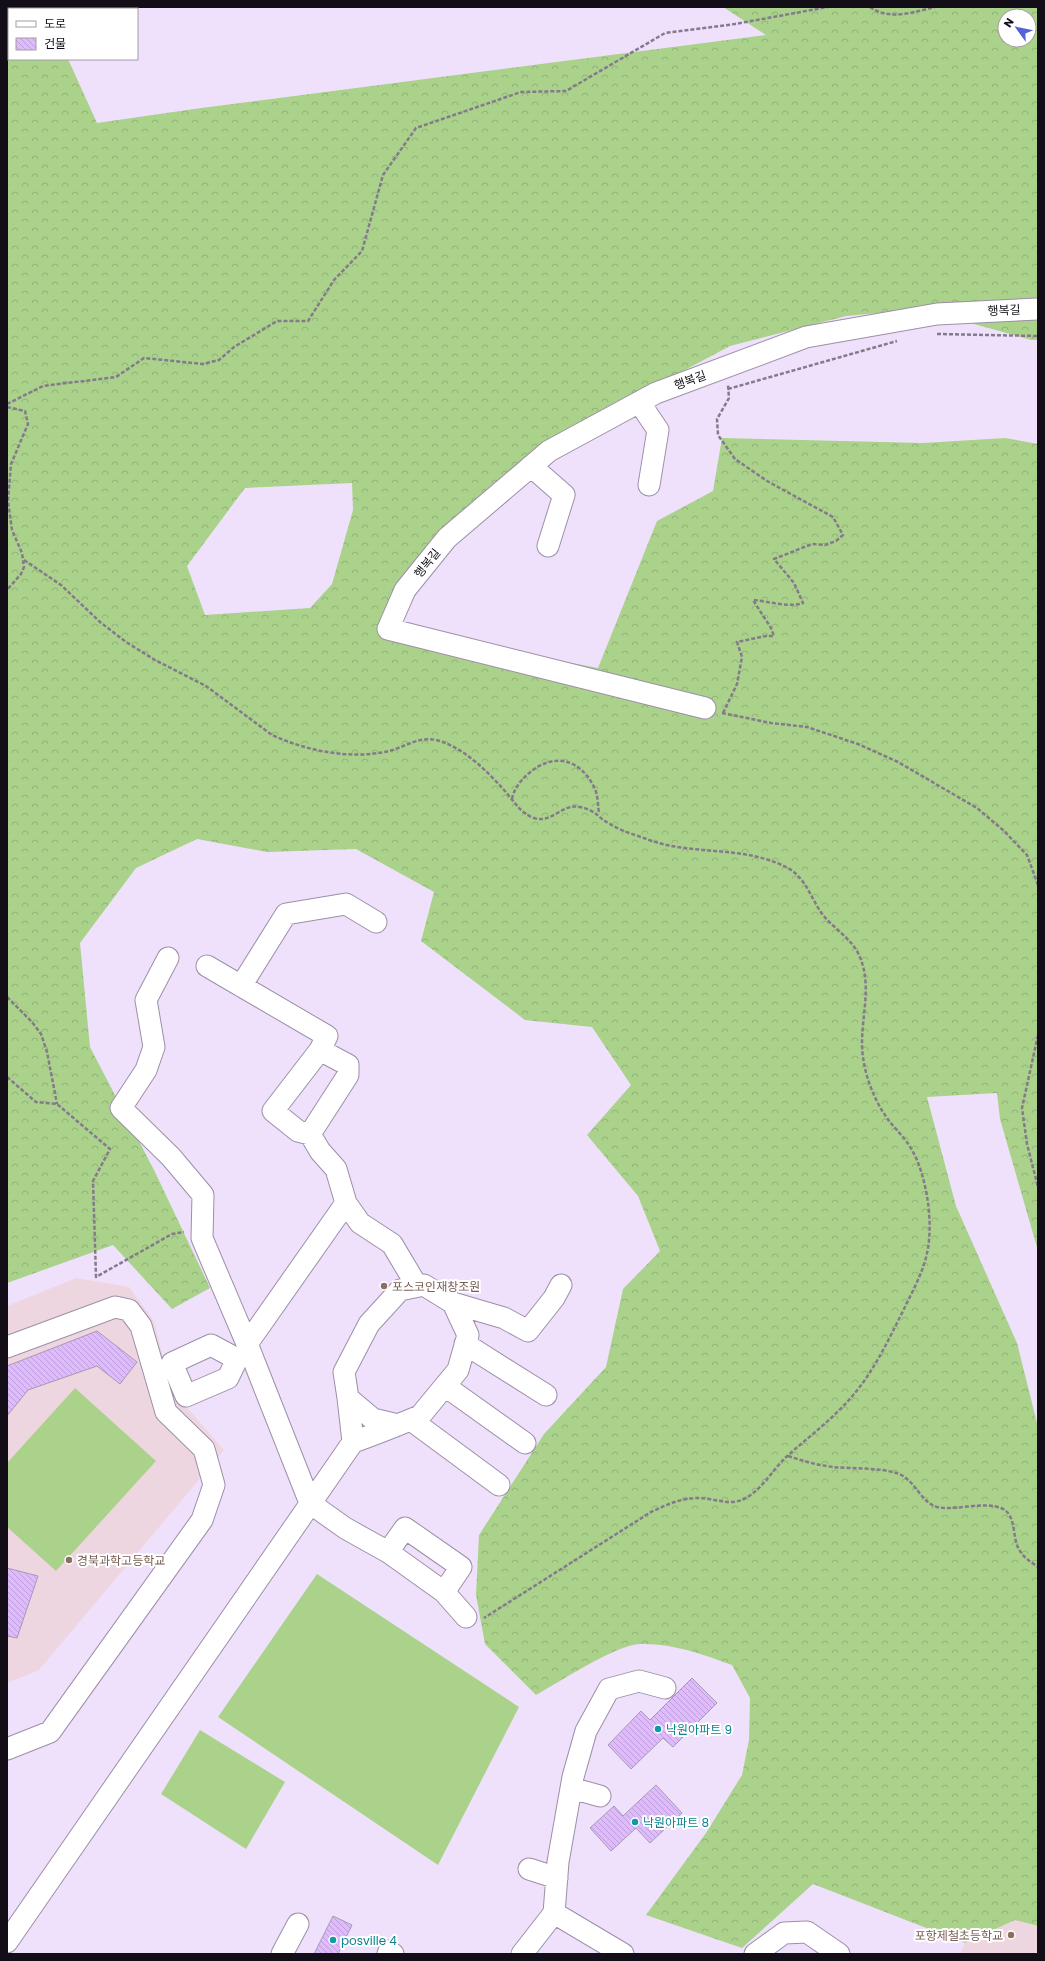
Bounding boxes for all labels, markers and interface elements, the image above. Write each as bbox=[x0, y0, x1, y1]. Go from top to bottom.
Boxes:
legend bbox=[8, 8, 138, 60]
north arrow bbox=[997, 8, 1037, 48]
text: 도로 bbox=[44, 15, 66, 32]
text: N bbox=[1000, 15, 1018, 30]
text: 건물 bbox=[44, 35, 66, 52]
street label: 행복길 bbox=[987, 301, 1021, 319]
street label: 행복길 bbox=[672, 366, 708, 394]
street label: 행복길 bbox=[410, 545, 444, 581]
place label: 포스코인재창조원 bbox=[392, 1278, 480, 1295]
marker: 포스코인재창조원 bbox=[379, 1281, 389, 1291]
place label: 경북과학고등학교 bbox=[77, 1552, 165, 1569]
marker: 경북과학고등학교 bbox=[64, 1555, 74, 1565]
place label: 낙원아파트 9 bbox=[666, 1721, 732, 1738]
marker: 낙원아파트 9 bbox=[653, 1724, 663, 1734]
place label: 낙원아파트 8 bbox=[643, 1814, 709, 1831]
marker: 낙원아파트 8 bbox=[630, 1817, 640, 1827]
place label: 포항제철초등학교 bbox=[915, 1927, 1003, 1944]
marker: 포항제철초등학교 bbox=[1006, 1930, 1016, 1940]
place label: posville 4 bbox=[341, 1932, 397, 1949]
marker: posville 4 bbox=[328, 1935, 338, 1945]

